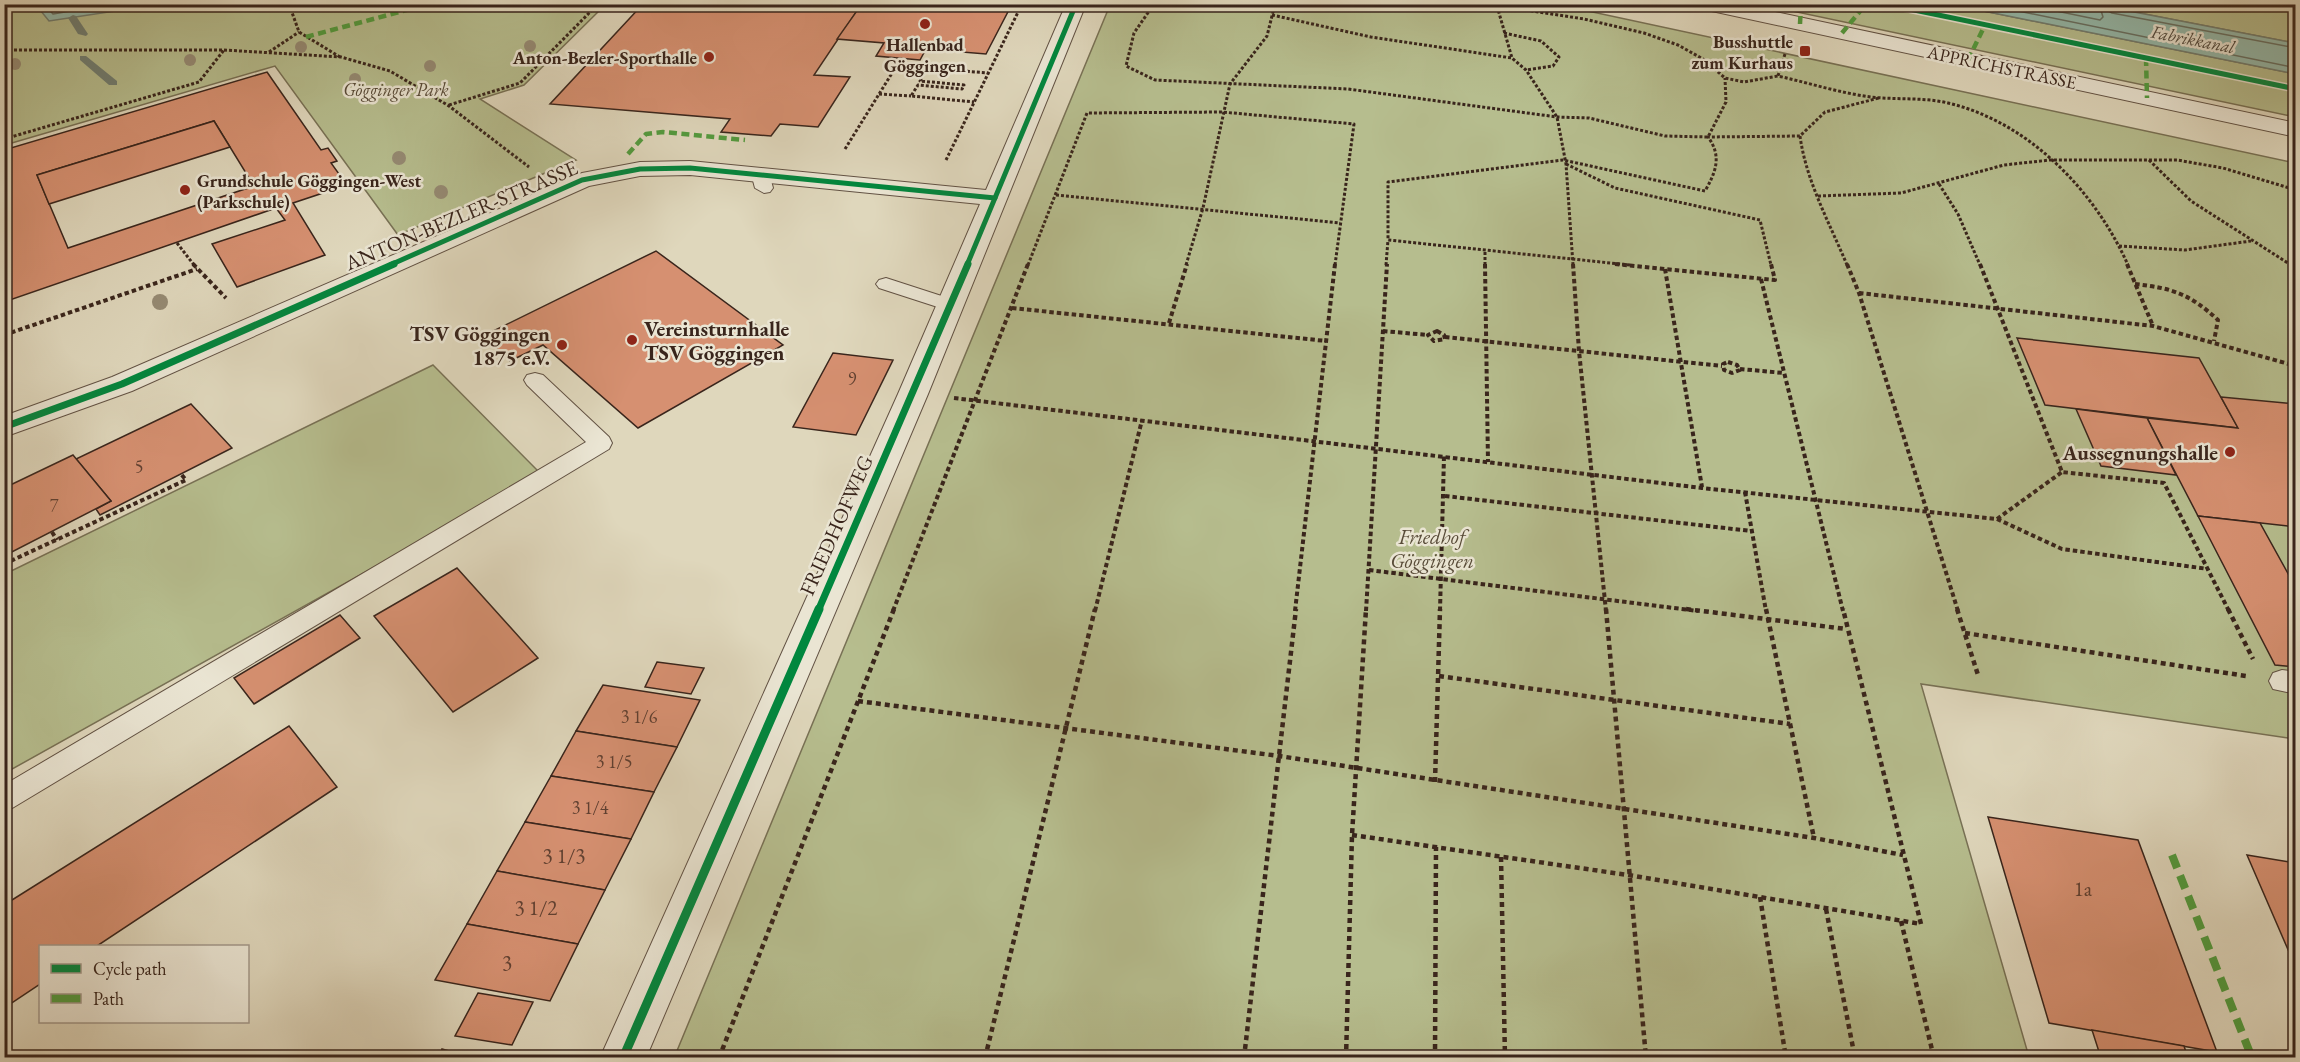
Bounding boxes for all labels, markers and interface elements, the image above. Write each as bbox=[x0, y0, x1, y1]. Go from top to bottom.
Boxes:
marker: Hallenbad Göggingen bbox=[918, 17, 932, 31]
water label: Fabrikkanal bbox=[2148, 19, 2238, 59]
place label: Busshuttle zum Kurhaus bbox=[1691, 30, 1793, 74]
place label: Hallenbad Göggingen bbox=[884, 33, 966, 77]
street label: APPRICHSTRASSE bbox=[1924, 40, 2079, 94]
marker: Busshuttle zum Kurhaus bbox=[1798, 44, 1812, 58]
place label: Anton-Bezler-Sporthalle bbox=[512, 46, 697, 69]
marker: Anton-Bezler-Sporthalle bbox=[702, 50, 716, 64]
park label: Gögginger Park bbox=[343, 78, 449, 102]
street label: ANTON-BEZLER-STRASSE bbox=[340, 154, 582, 277]
place label: Grundschule Göggingen-West (Parkschule) bbox=[197, 169, 421, 213]
marker: Grundschule Göggingen-West (Parkschule) bbox=[178, 183, 192, 197]
place label: Vereinsturnhalle TSV Göggingen bbox=[644, 315, 790, 366]
place label: TSV Göggingen 1875 e.V. bbox=[410, 320, 550, 371]
marker: Vereinsturnhalle TSV Göggingen bbox=[625, 333, 639, 347]
marker: TSV Göggingen 1875 e.V. bbox=[555, 338, 569, 352]
house number: 9 bbox=[848, 367, 857, 390]
place label: Aussegnungshalle bbox=[2061, 439, 2218, 466]
marker: Aussegnungshalle bbox=[2223, 445, 2237, 459]
street label: FRIEDHOFWEG bbox=[793, 451, 879, 599]
house number: 5 bbox=[135, 455, 143, 478]
house number: 7 bbox=[50, 494, 59, 517]
park label: Friedhof Göggingen bbox=[1390, 523, 1474, 574]
house number: 3 1/6 bbox=[621, 705, 658, 728]
house number: 3 1/5 bbox=[596, 750, 632, 773]
house number: 3 1/4 bbox=[572, 796, 609, 819]
house number: 3 1/3 bbox=[543, 842, 585, 869]
house number: 1a bbox=[2074, 875, 2093, 902]
house number: 3 1/2 bbox=[515, 894, 557, 921]
legend bbox=[39, 945, 249, 1023]
house number: 3 bbox=[502, 949, 512, 976]
text: Cycle path bbox=[93, 957, 167, 980]
text: Path bbox=[93, 987, 124, 1010]

